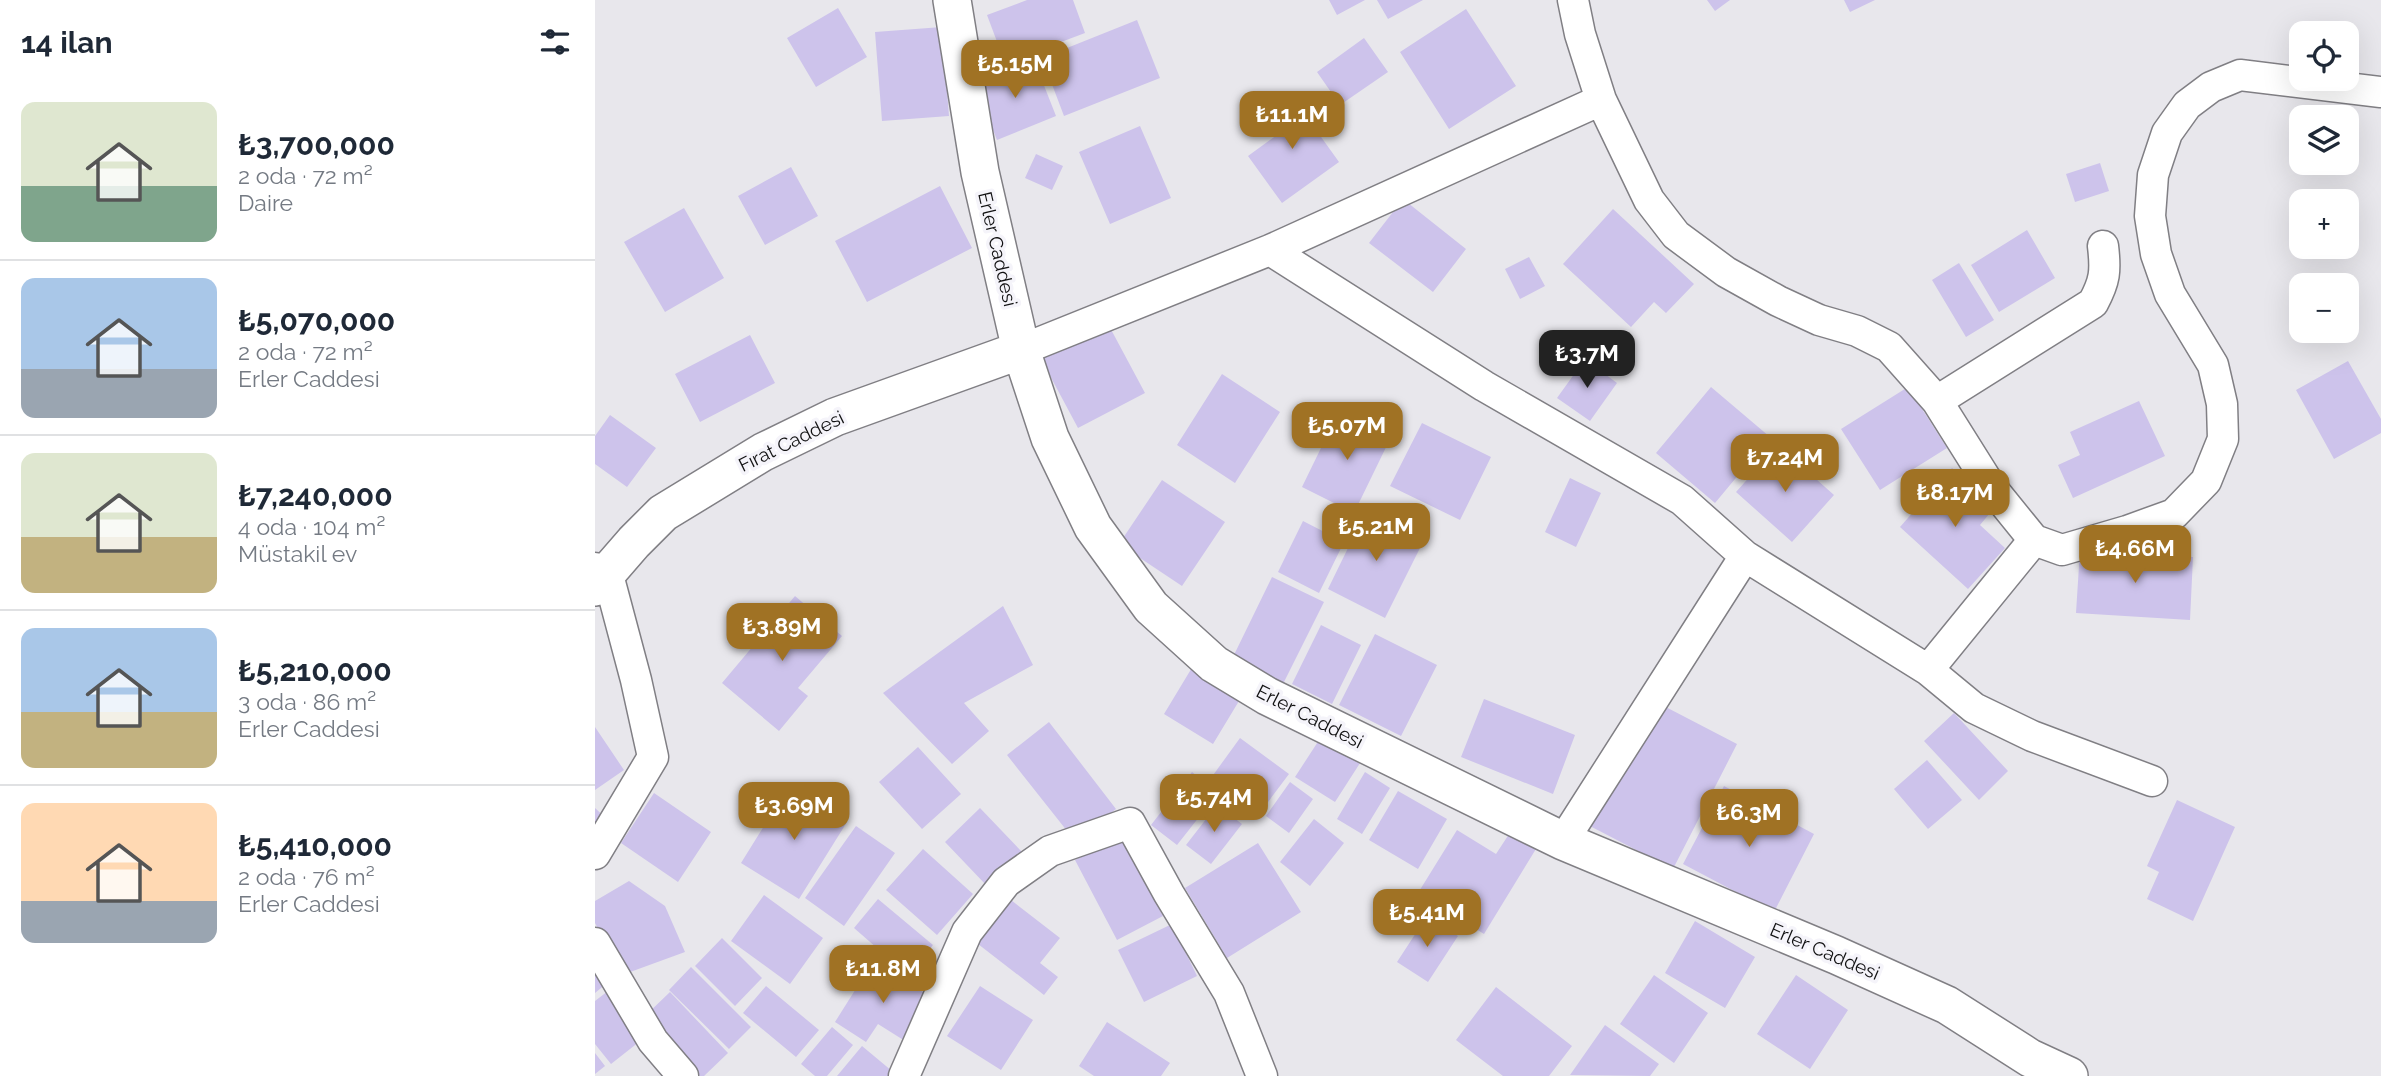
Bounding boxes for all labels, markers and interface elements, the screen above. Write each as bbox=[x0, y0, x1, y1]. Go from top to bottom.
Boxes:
map controls bbox=[2289, 21, 2359, 343]
button: locate bbox=[2289, 21, 2359, 91]
icon: filters bbox=[536, 23, 574, 61]
text: 14 ilan bbox=[21, 25, 113, 60]
pin: ₺5.15M bbox=[958, 41, 1072, 100]
text: ₺5.15M bbox=[977, 49, 1053, 76]
pin: ₺11.1M bbox=[1235, 92, 1349, 151]
text: ₺11.1M bbox=[1256, 100, 1328, 127]
button: layers bbox=[2289, 105, 2359, 175]
text: ₺3,700,000 bbox=[238, 127, 395, 162]
icon: home bbox=[77, 130, 161, 214]
text: 2 oda · 72 m² bbox=[238, 162, 373, 189]
text: Daire bbox=[238, 189, 293, 216]
button: + bbox=[2289, 189, 2359, 259]
street label: Erler Caddesi bbox=[974, 190, 1022, 308]
button: − bbox=[2289, 273, 2359, 343]
text: ₺5,070,000 bbox=[238, 303, 395, 338]
icon: home bbox=[77, 306, 161, 390]
pin: ₺3.7M bbox=[1538, 330, 1636, 390]
text: 2 oda · 72 m² bbox=[238, 338, 373, 365]
text: ₺3.7M bbox=[1555, 339, 1619, 366]
text: Erler Caddesi bbox=[238, 365, 380, 392]
pin: ₺5.07M bbox=[1290, 402, 1404, 462]
street label: Fırat Caddesi bbox=[735, 406, 847, 476]
text: ₺5.07M bbox=[1308, 411, 1386, 438]
pin: ₺7.24M bbox=[1728, 434, 1842, 494]
text: ₺7.24M bbox=[1747, 443, 1823, 470]
pin: ₺8.17M bbox=[1898, 470, 2012, 529]
text: ₺7,240,000 bbox=[238, 478, 393, 513]
text: ₺8.17M bbox=[1917, 478, 1993, 505]
icon: home bbox=[77, 481, 161, 565]
pin: ₺5.21M bbox=[1319, 504, 1433, 563]
text: ₺5.21M bbox=[1338, 512, 1414, 539]
text: 4 oda · 104 m² bbox=[238, 513, 385, 540]
pin: ₺4.66M bbox=[2078, 526, 2192, 585]
text: ₺4.66M bbox=[2095, 534, 2175, 561]
text: Müstakil ev bbox=[238, 540, 357, 567]
pin: ₺3.89M bbox=[725, 604, 839, 663]
text: ₺3.89M bbox=[742, 612, 822, 639]
text: ₺5,210,000 bbox=[238, 653, 392, 688]
icon: home bbox=[77, 656, 161, 740]
street label: Erler Caddesi bbox=[1253, 680, 1367, 752]
text: 3 oda · 86 m² bbox=[238, 688, 376, 715]
text: Erler Caddesi bbox=[238, 715, 380, 742]
pin: ₺5.74M bbox=[1157, 774, 1271, 834]
pin: ₺3.69M bbox=[737, 782, 851, 842]
text: ₺5.74M bbox=[1176, 783, 1252, 810]
pin: ₺6.3M bbox=[1700, 790, 1798, 849]
text: ₺3.69M bbox=[754, 791, 834, 818]
text: ₺6.3M bbox=[1716, 798, 1782, 825]
text: ₺5,410,000 bbox=[238, 828, 392, 863]
icon: home bbox=[77, 831, 161, 915]
text: 2 oda · 76 m² bbox=[238, 863, 375, 890]
text: Erler Caddesi bbox=[238, 890, 380, 917]
pin: ₺5.41M bbox=[1370, 890, 1484, 949]
text: ₺5.41M bbox=[1389, 898, 1465, 925]
street label: Erler Caddesi bbox=[1767, 918, 1883, 984]
pin: ₺11.8M bbox=[826, 946, 940, 1005]
text: ₺11.8M bbox=[845, 954, 921, 981]

